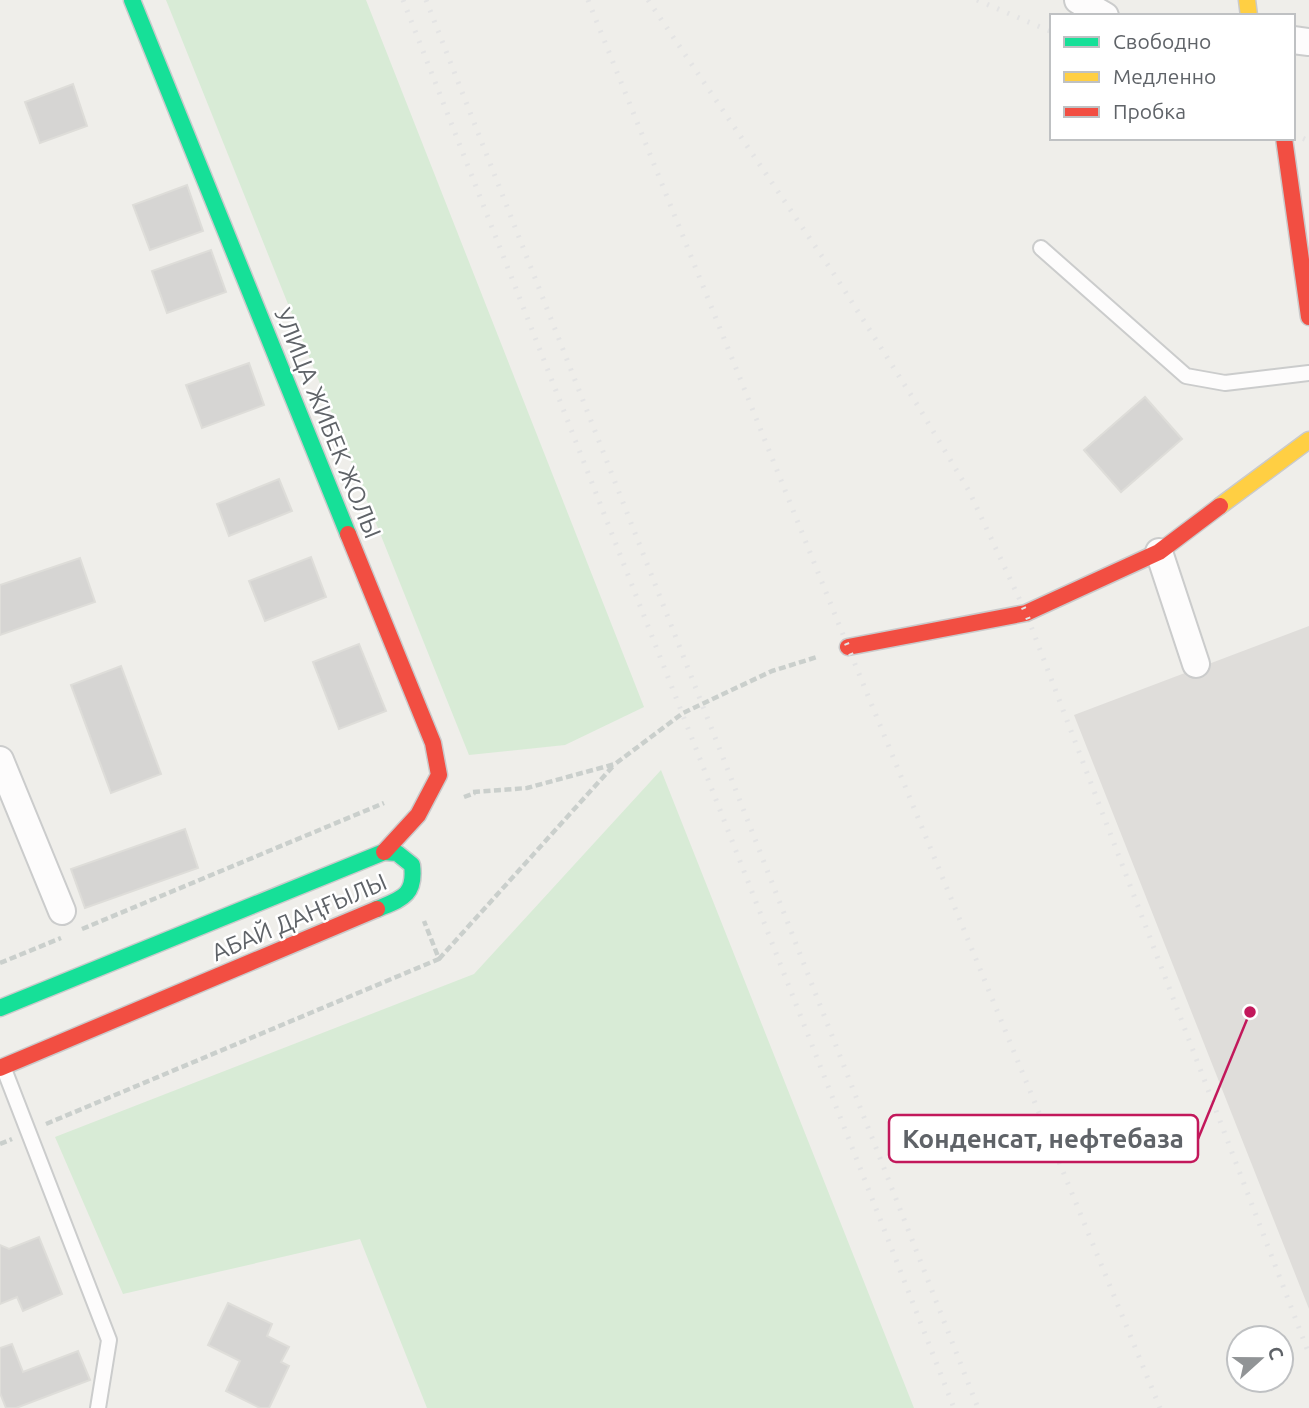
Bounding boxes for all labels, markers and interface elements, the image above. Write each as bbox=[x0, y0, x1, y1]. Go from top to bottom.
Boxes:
legend bbox=[1050, 14, 1295, 140]
text: Свободно bbox=[1113, 29, 1211, 53]
text: Медленно bbox=[1113, 64, 1216, 88]
text: Пробка bbox=[1113, 99, 1186, 123]
street label: УЛИЦА ЖИБЕК ЖОЛЫ bbox=[269, 304, 387, 542]
street label: АБАЙ ДАҢҒЫЛЫ bbox=[207, 867, 391, 966]
callout: Конденсат, нефтебаза bbox=[889, 1115, 1198, 1162]
text: Конденсат, нефтебаза bbox=[902, 1124, 1184, 1153]
north arrow bbox=[1225, 1324, 1295, 1394]
text: С bbox=[1263, 1343, 1288, 1363]

